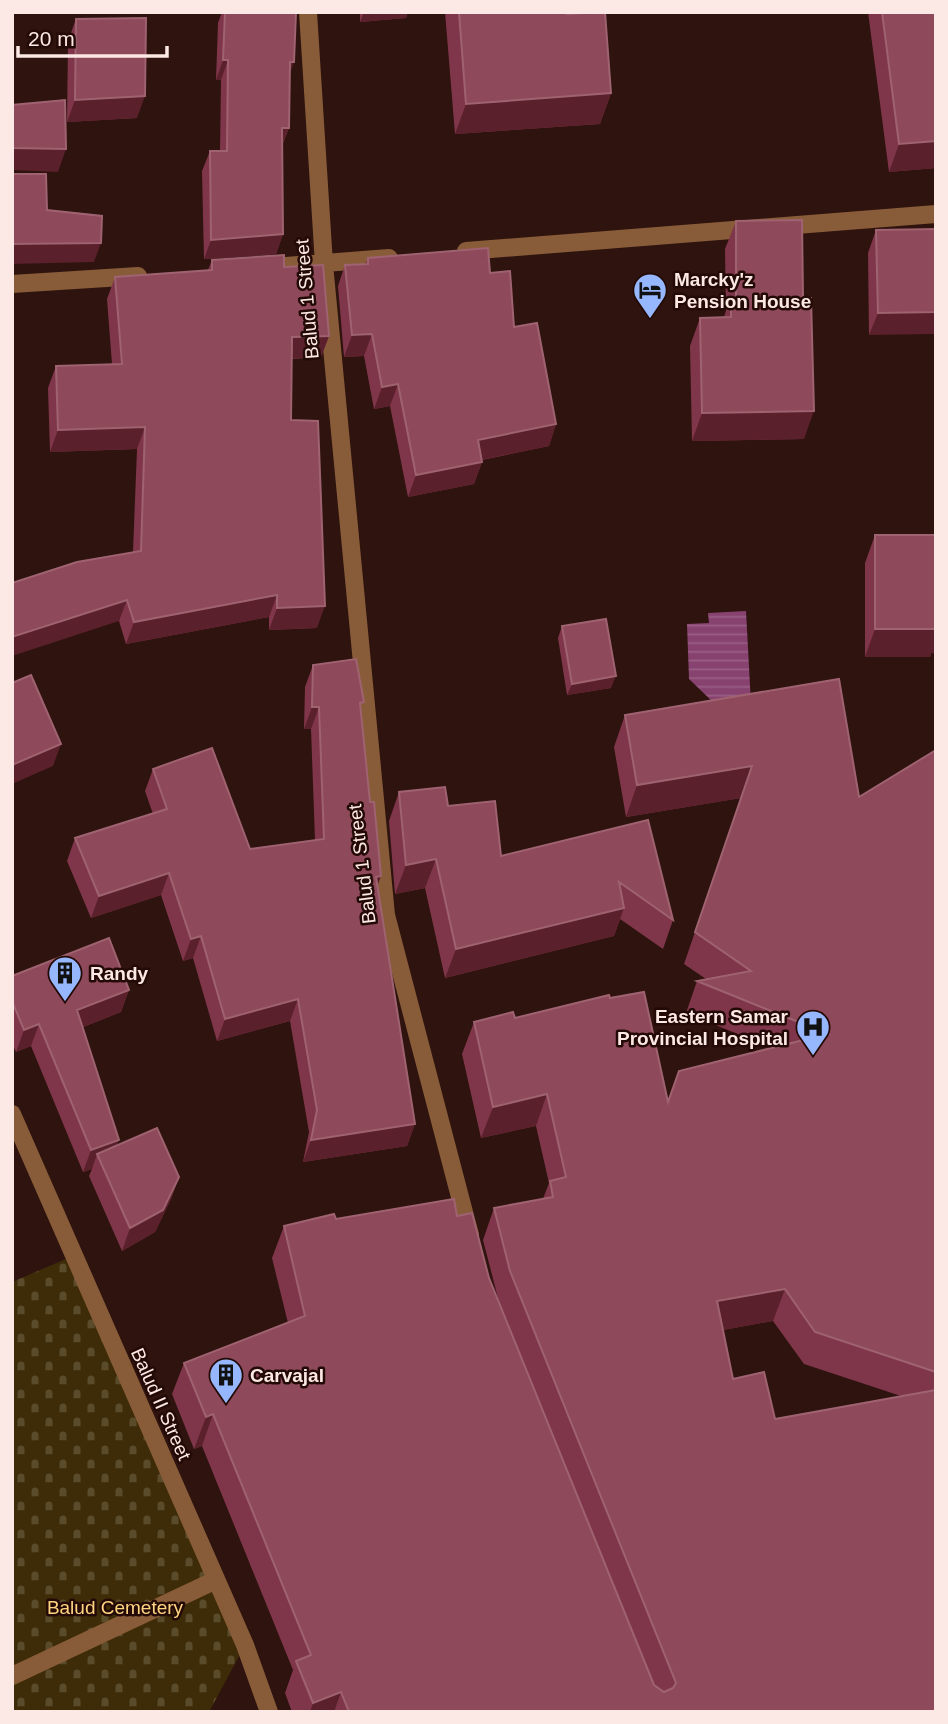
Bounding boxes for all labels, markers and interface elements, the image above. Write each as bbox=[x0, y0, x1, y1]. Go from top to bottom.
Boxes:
scale bar bbox=[18, 14, 166, 58]
text: 20 m bbox=[28, 27, 75, 50]
street label: Balud 1 Street bbox=[291, 237, 323, 360]
place label: Marcky'z Pension House bbox=[674, 269, 811, 312]
hotel icon: Marcky'z Pension House bbox=[631, 271, 669, 320]
street label: Balud 1 Street bbox=[344, 802, 380, 925]
building icon: Randy bbox=[46, 954, 84, 1003]
place label: Randy bbox=[90, 963, 149, 984]
place label: Eastern Samar Provincial Hospital bbox=[617, 1006, 789, 1049]
hospital icon: Eastern Samar Provincial Hospital bbox=[794, 1008, 832, 1057]
street label: Balud II Street bbox=[127, 1345, 195, 1464]
building icon: Carvajal bbox=[207, 1356, 245, 1405]
place label: Carvajal bbox=[250, 1365, 324, 1386]
park label: Balud Cemetery bbox=[47, 1597, 184, 1618]

